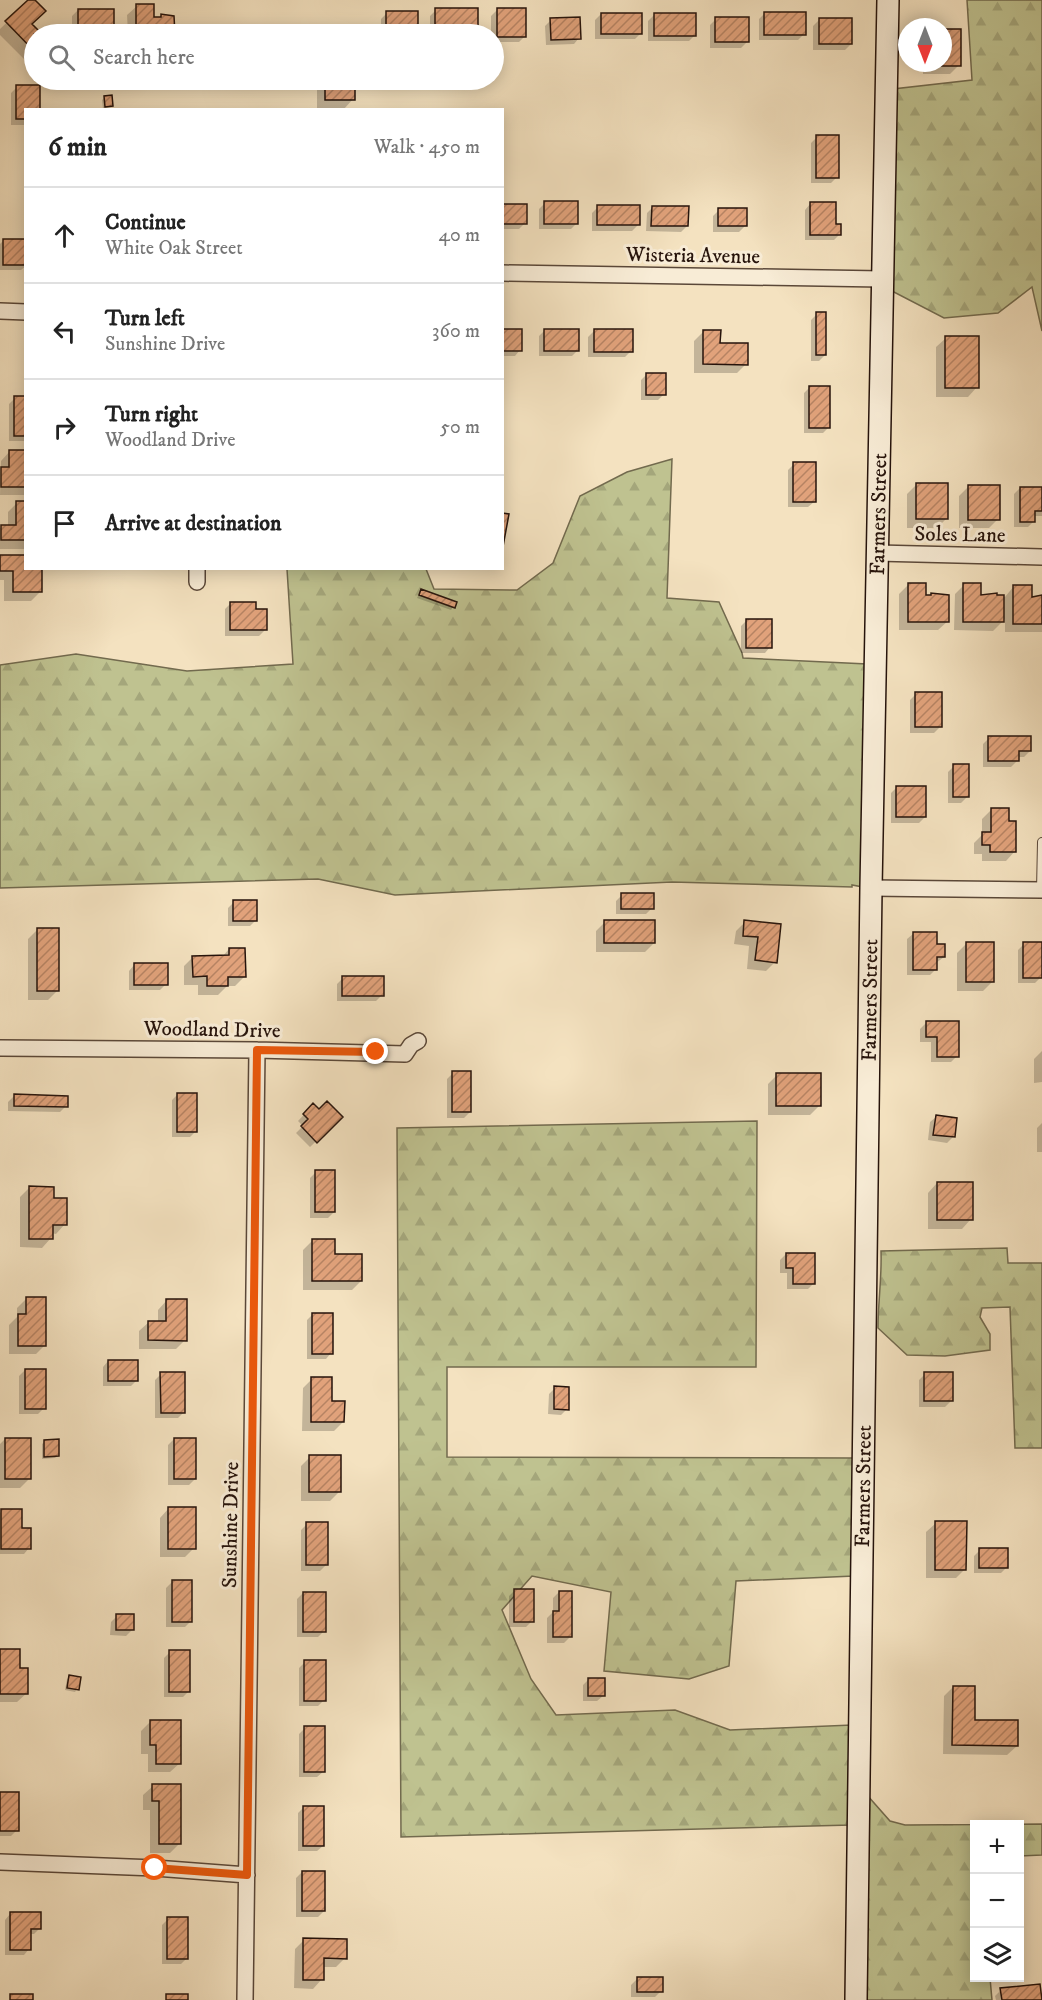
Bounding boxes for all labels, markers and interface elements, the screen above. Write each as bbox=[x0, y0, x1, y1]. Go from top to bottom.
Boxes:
north arrow bbox=[898, 18, 952, 72]
search box bbox=[24, 24, 504, 90]
icon: search bbox=[45, 41, 78, 74]
text: Search here bbox=[93, 44, 195, 71]
text: 6 min bbox=[48, 131, 107, 164]
text: Walk · 450 m bbox=[374, 135, 480, 160]
text: Continue bbox=[105, 209, 186, 236]
icon: ahead bbox=[48, 219, 81, 252]
text: 40 m bbox=[438, 223, 480, 248]
text: White Oak Street bbox=[105, 236, 243, 261]
street label: Wisteria Avenue bbox=[625, 242, 761, 270]
text: Turn left bbox=[105, 305, 185, 332]
icon: left bbox=[48, 315, 81, 348]
text: 360 m bbox=[432, 319, 480, 344]
text: Sunshine Drive bbox=[105, 332, 225, 357]
text: Turn right bbox=[105, 401, 198, 428]
icon: right bbox=[48, 411, 81, 444]
text: 50 m bbox=[440, 415, 480, 440]
text: Woodland Drive bbox=[105, 428, 235, 453]
street label: Farmers Street bbox=[865, 452, 893, 576]
icon: arrive bbox=[48, 507, 81, 540]
text: Arrive at destination bbox=[105, 510, 282, 537]
street label: Soles Lane bbox=[914, 521, 1006, 549]
street label: Farmers Street bbox=[857, 938, 884, 1062]
street label: Woodland Drive bbox=[142, 1016, 281, 1044]
route end bbox=[362, 1038, 388, 1064]
street label: Farmers Street bbox=[850, 1424, 878, 1547]
street label: Sunshine Drive bbox=[217, 1461, 245, 1588]
map controls bbox=[970, 1820, 1024, 1982]
button: + bbox=[970, 1820, 1024, 1874]
route start bbox=[141, 1854, 167, 1880]
button: − bbox=[970, 1874, 1024, 1928]
button: layers bbox=[970, 1928, 1024, 1982]

